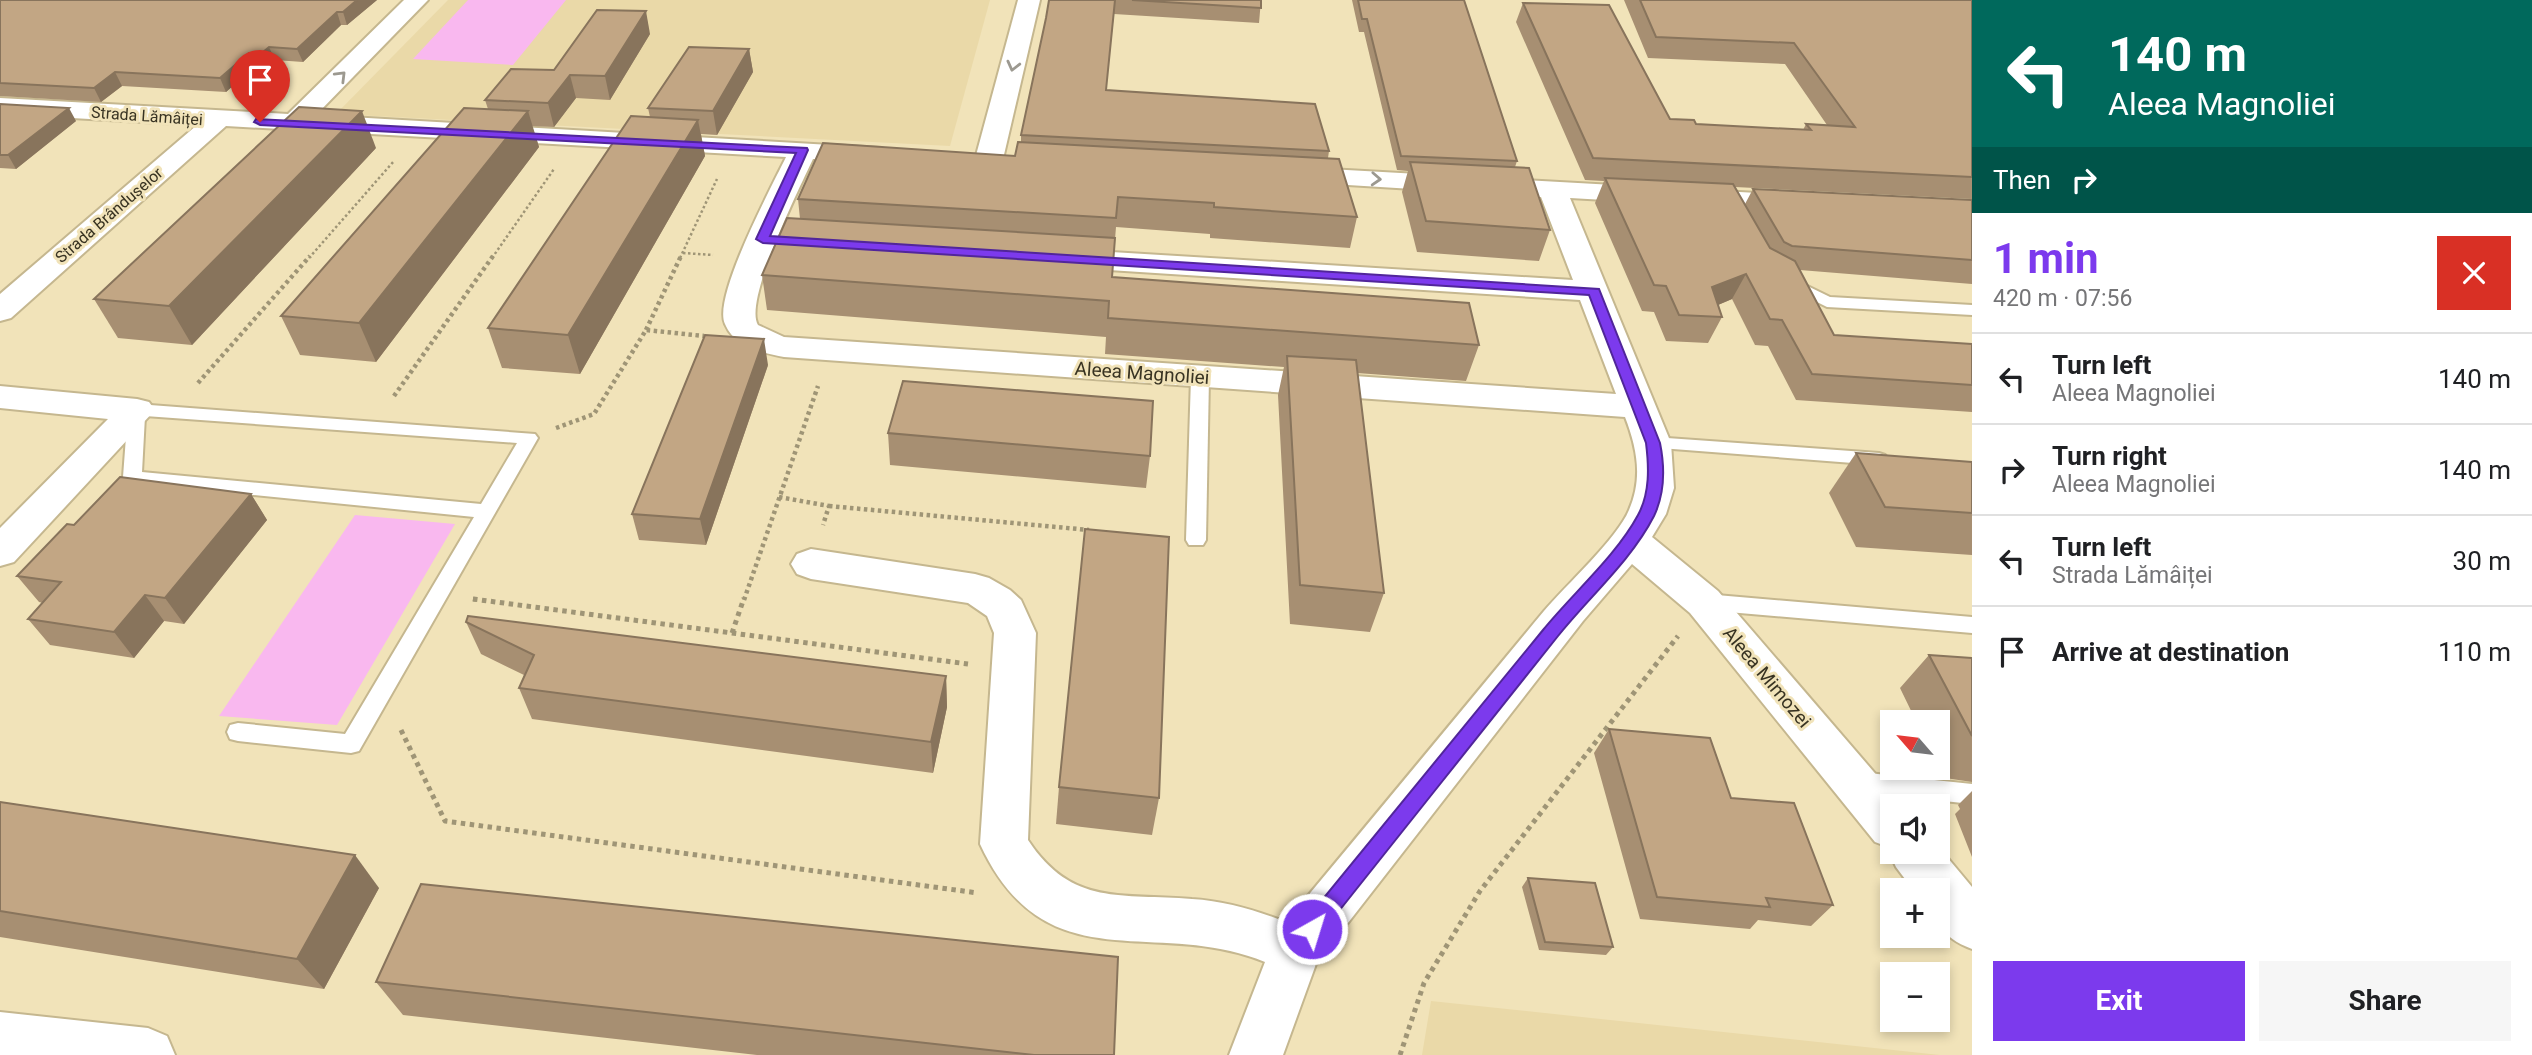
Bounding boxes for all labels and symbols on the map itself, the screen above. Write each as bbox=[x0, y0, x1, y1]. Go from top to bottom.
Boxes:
pin bbox=[230, 50, 290, 122]
one-way arrow bbox=[1007, 60, 1021, 72]
one-way arrow bbox=[333, 72, 345, 84]
street label: Strada Lămâiței bbox=[91, 103, 203, 130]
street label: Strada Brândușelor bbox=[51, 163, 168, 268]
one-way arrow bbox=[1370, 172, 1381, 187]
street label: Aleea Magnoliei bbox=[1074, 357, 1210, 389]
street label: Aleea Mimozei bbox=[1718, 622, 1816, 732]
north arrow bbox=[1880, 710, 1950, 780]
position arrow bbox=[1275, 892, 1349, 966]

